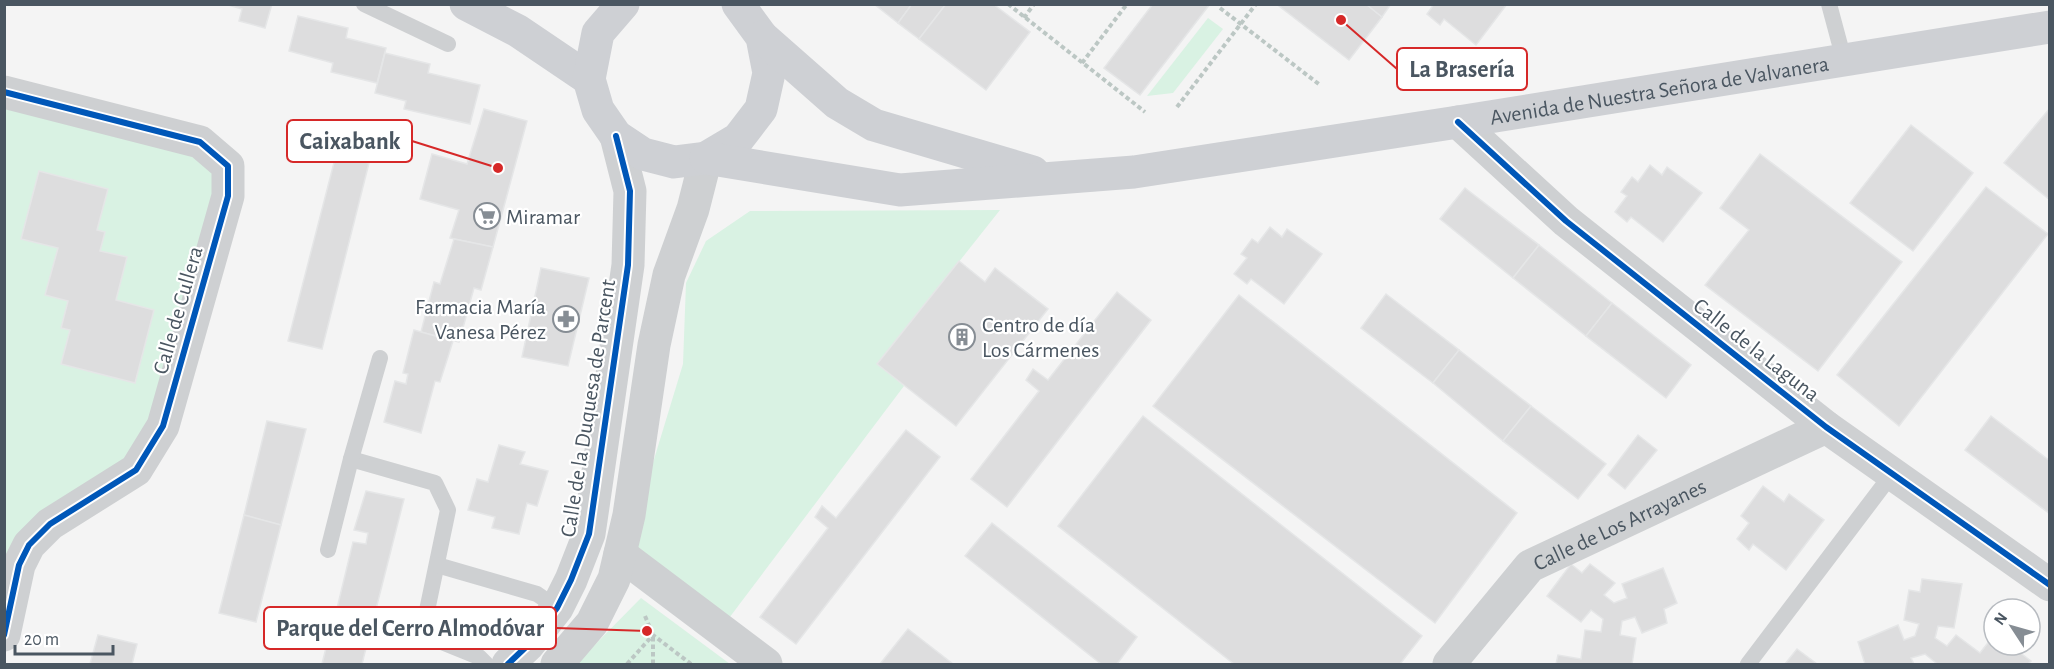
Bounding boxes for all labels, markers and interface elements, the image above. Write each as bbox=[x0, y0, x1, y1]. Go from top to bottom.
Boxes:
callout: La Brasería bbox=[1397, 48, 1527, 90]
street label: Avenida de Nuestra Señora de Valvanera bbox=[1488, 53, 1830, 129]
text: La Brasería bbox=[1409, 58, 1515, 82]
callout: Caixabank bbox=[287, 120, 412, 162]
text: Caixabank bbox=[300, 130, 401, 154]
supermarket icon: Miramar bbox=[472, 201, 502, 231]
place label: Miramar bbox=[506, 206, 580, 228]
street label: Calle de Cullera bbox=[149, 244, 207, 377]
street label: Calle de la Duquesa de Parcent bbox=[557, 278, 619, 539]
street label: Calle de la Laguna bbox=[1689, 294, 1824, 406]
place label: Farmacia María Vanesa Pérez bbox=[415, 296, 546, 343]
pharmacy icon: Farmacia María Vanesa Pérez bbox=[551, 304, 581, 334]
place label: Centro de día Los Cármenes bbox=[982, 314, 1099, 361]
building icon: Centro de día Los Cármenes bbox=[947, 322, 977, 352]
street label: Calle de Los Arrayanes bbox=[1530, 475, 1710, 575]
north arrow bbox=[1982, 597, 2042, 657]
callout: Parque del Cerro Almodóvar bbox=[264, 607, 556, 649]
text: N bbox=[1991, 610, 2010, 628]
text: Parque del Cerro Almodóvar bbox=[276, 617, 545, 641]
scale bar bbox=[15, 618, 112, 656]
text: 20 m bbox=[24, 631, 59, 649]

